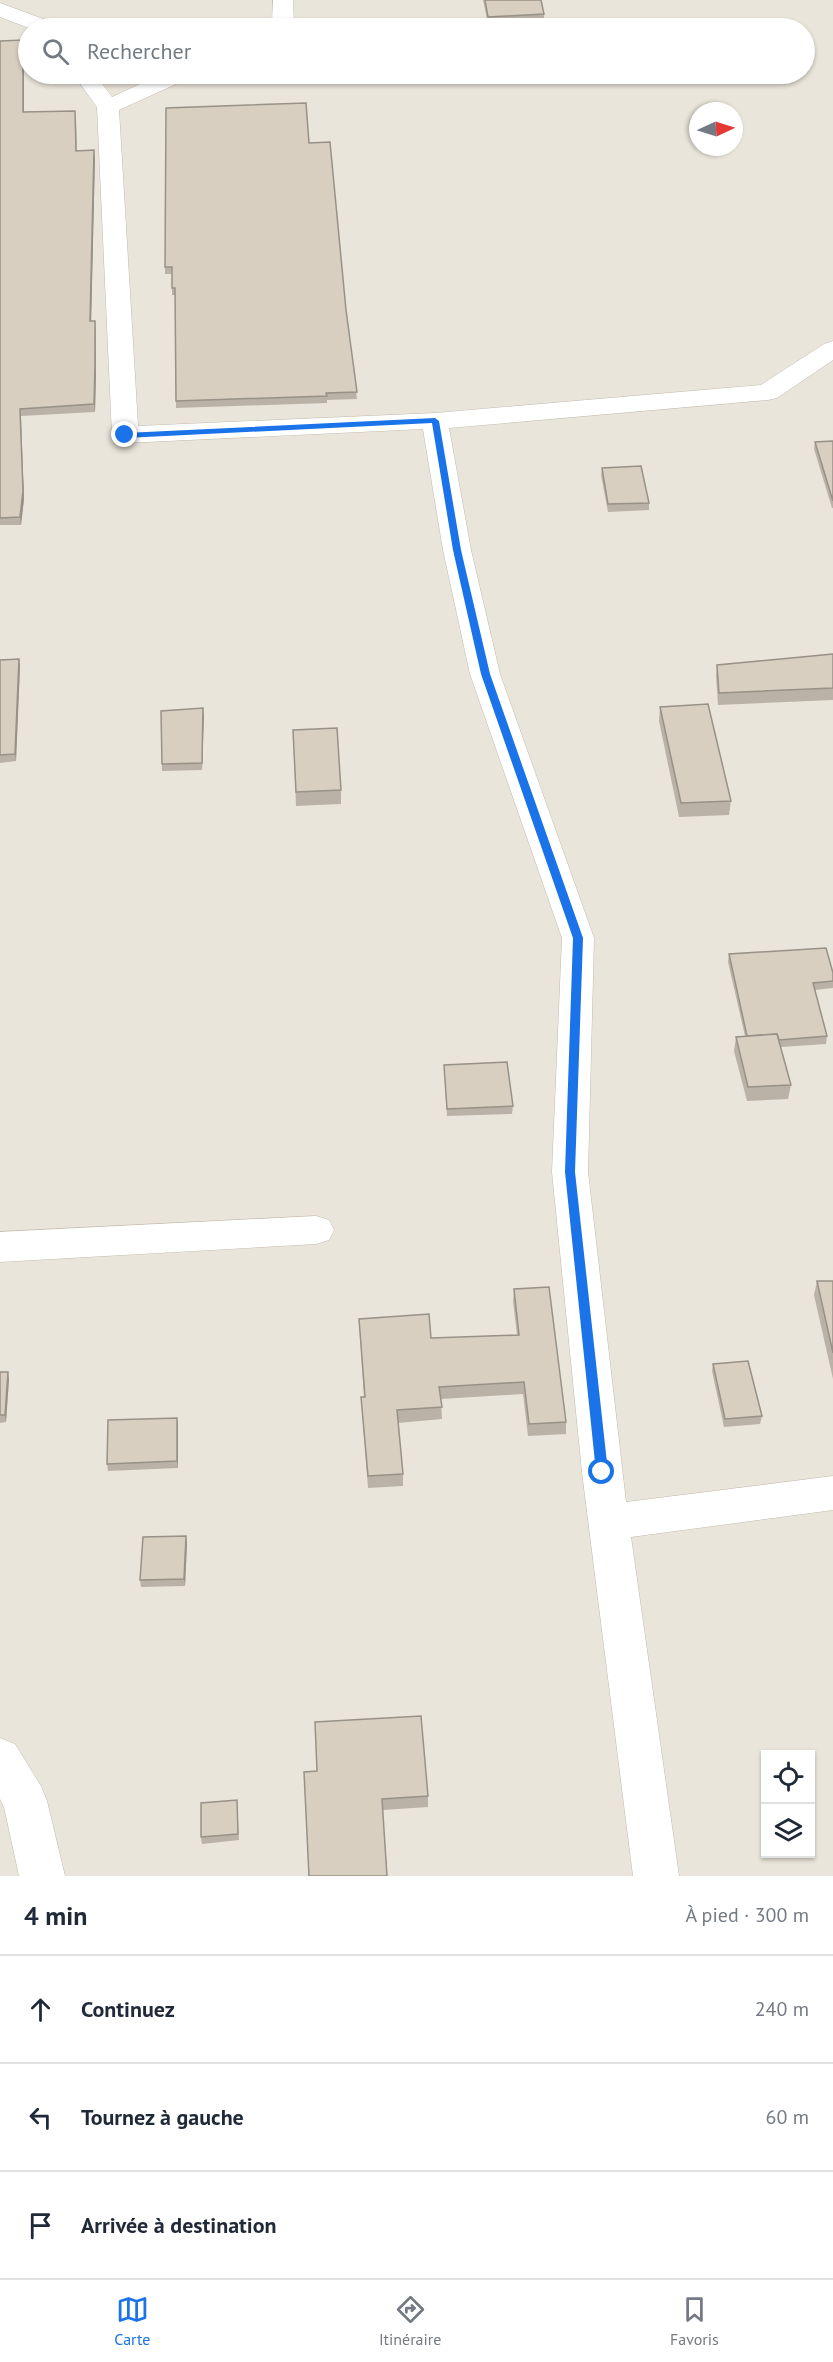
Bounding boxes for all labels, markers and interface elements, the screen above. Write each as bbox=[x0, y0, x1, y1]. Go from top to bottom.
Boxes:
search box bbox=[18, 18, 815, 84]
icon: search bbox=[39, 35, 72, 68]
text: Rechercher bbox=[87, 37, 191, 65]
north arrow bbox=[689, 102, 743, 156]
route end bbox=[111, 421, 137, 447]
route start bbox=[588, 1458, 614, 1484]
map controls bbox=[761, 1750, 815, 1858]
button: locate bbox=[761, 1750, 815, 1804]
button: layers bbox=[761, 1804, 815, 1858]
text: 4 min bbox=[24, 1899, 87, 1932]
text: À pied · 300 m bbox=[685, 1902, 809, 1928]
icon: ahead bbox=[24, 1993, 57, 2026]
text: Continuez bbox=[81, 1995, 175, 2023]
text: 240 m bbox=[755, 1996, 809, 2022]
icon: left bbox=[24, 2101, 57, 2134]
text: Tournez à gauche bbox=[81, 2103, 244, 2131]
text: 60 m bbox=[766, 2104, 809, 2130]
icon: arrive bbox=[24, 2209, 57, 2242]
text: Arrivée à destination bbox=[81, 2211, 277, 2239]
tab: Carte bbox=[114, 2293, 150, 2349]
tab: Itinéraire bbox=[379, 2293, 441, 2349]
tab: Favoris bbox=[670, 2293, 719, 2349]

